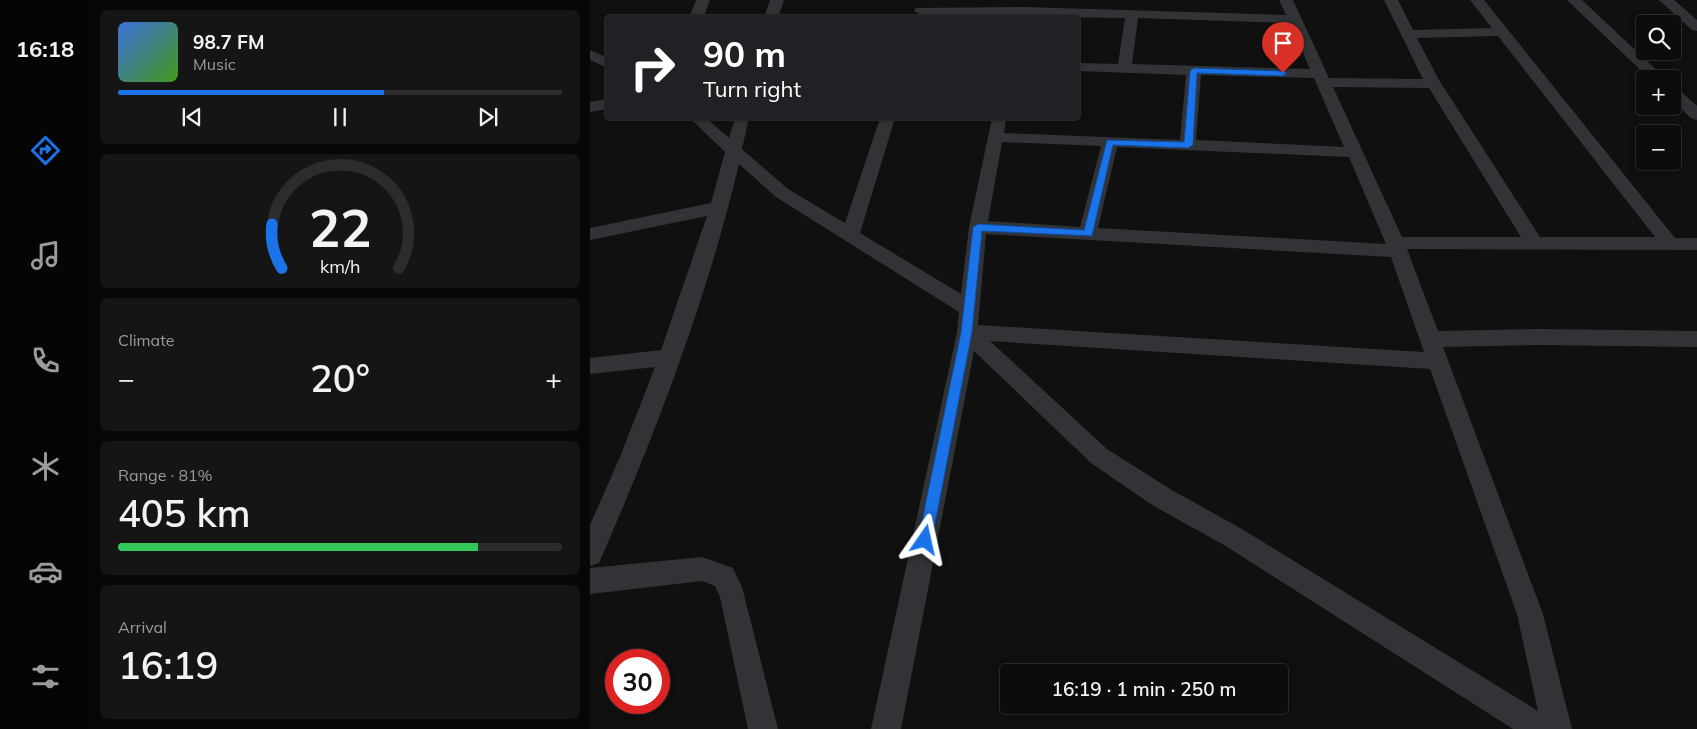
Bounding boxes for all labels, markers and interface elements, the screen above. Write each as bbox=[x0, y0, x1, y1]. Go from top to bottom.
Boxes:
map controls bbox=[1636, 15, 1681, 170]
button: search bbox=[1636, 15, 1681, 60]
pin bbox=[1262, 22, 1304, 73]
icon: arrive bbox=[1269, 29, 1297, 57]
text: 98.7 FM bbox=[193, 30, 265, 54]
text: 90 m bbox=[703, 32, 786, 76]
text: 16:18 bbox=[16, 35, 74, 63]
icon: right bbox=[620, 35, 685, 100]
text: Music bbox=[193, 54, 236, 74]
button: + bbox=[1636, 70, 1681, 115]
text: Turn right bbox=[703, 75, 801, 103]
icon: previous bbox=[178, 103, 206, 131]
icon: pause bbox=[326, 103, 354, 131]
icon: next bbox=[474, 103, 502, 131]
button: − bbox=[1636, 125, 1681, 170]
icon: directions bbox=[28, 133, 63, 168]
text: 22 bbox=[309, 195, 371, 260]
icon: music bbox=[28, 238, 63, 273]
text: km/h bbox=[320, 255, 360, 277]
text: Climate bbox=[118, 330, 174, 350]
icon: phone bbox=[28, 343, 63, 378]
text: 20° bbox=[310, 354, 370, 402]
text: − bbox=[118, 361, 135, 396]
text: + bbox=[545, 361, 562, 396]
icon: climate bbox=[28, 449, 63, 484]
text: Range · 81% bbox=[118, 465, 213, 485]
text: 405 km bbox=[118, 489, 251, 537]
position arrow bbox=[898, 513, 950, 565]
icon: car bbox=[28, 554, 63, 589]
text: Arrival bbox=[118, 617, 167, 637]
text: 16:19 bbox=[118, 641, 218, 689]
speed limit sign: 30 bbox=[605, 649, 670, 714]
icon: filters bbox=[28, 659, 63, 694]
text: 16:19 · 1 min · 250 m bbox=[1051, 677, 1237, 701]

